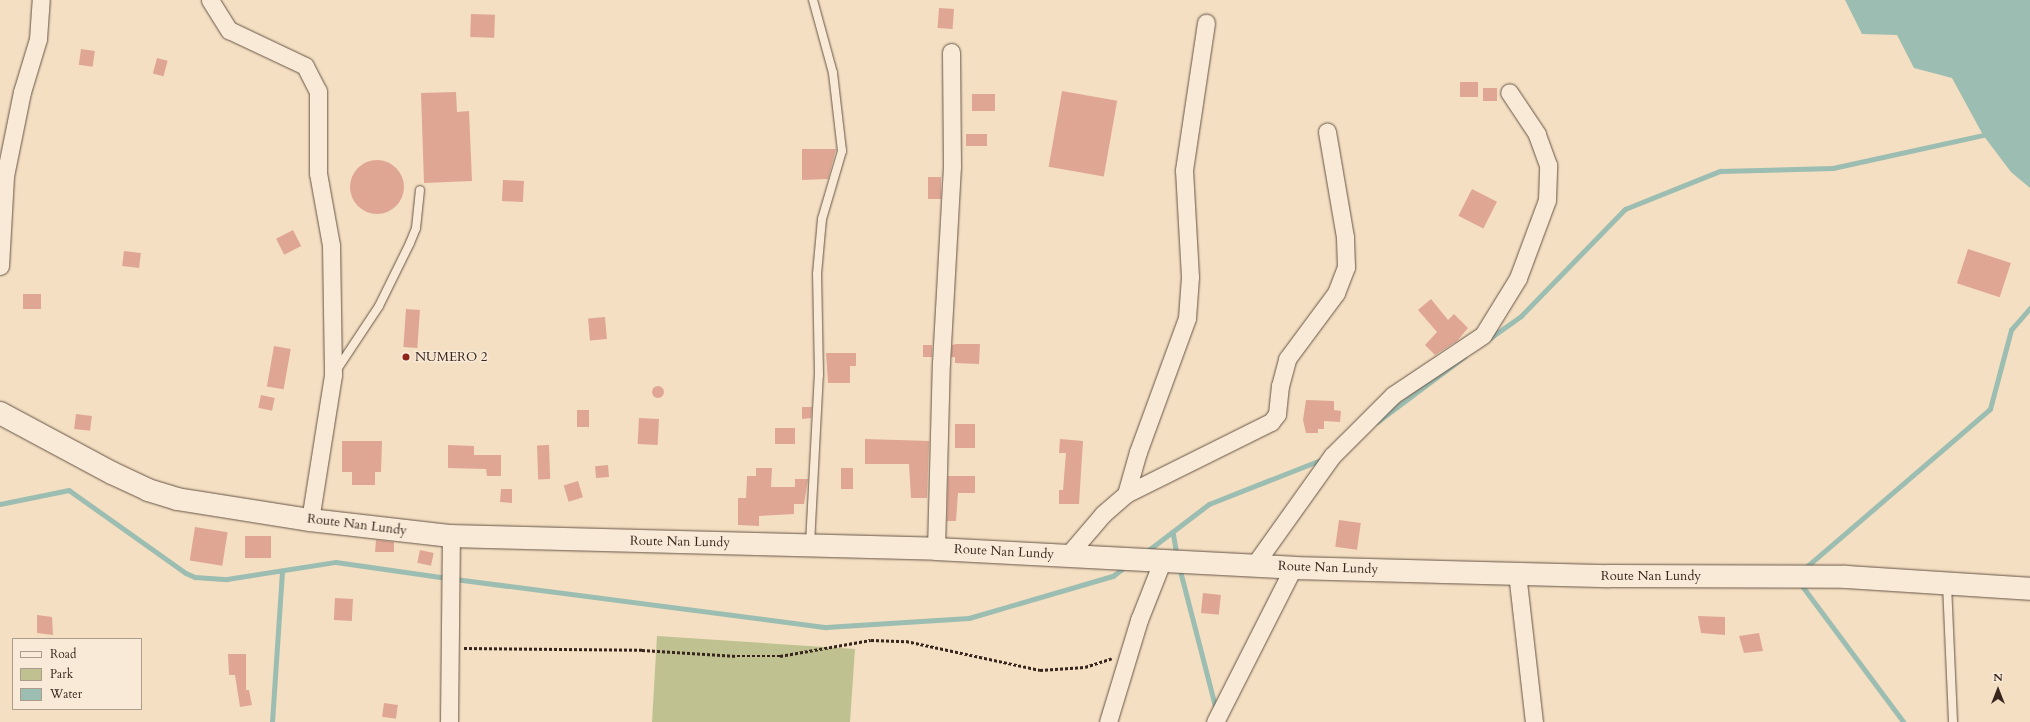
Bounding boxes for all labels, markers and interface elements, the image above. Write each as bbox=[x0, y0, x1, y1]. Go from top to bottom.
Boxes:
place label: NUMERO 2 bbox=[415, 349, 487, 365]
marker: NUMERO 2 bbox=[400, 351, 412, 363]
street label: Route Nan Lundy bbox=[306, 511, 408, 539]
street label: Route Nan Lundy bbox=[630, 533, 730, 551]
street label: Route Nan Lundy bbox=[953, 542, 1055, 562]
street label: Route Nan Lundy bbox=[1278, 558, 1378, 578]
street label: Route Nan Lundy bbox=[1601, 568, 1701, 584]
legend bbox=[12, 638, 142, 710]
text: Road bbox=[50, 646, 76, 662]
text: Park bbox=[50, 666, 73, 682]
north arrow bbox=[1978, 670, 2018, 710]
text: N bbox=[1993, 670, 2003, 685]
text: Water bbox=[50, 686, 82, 702]

